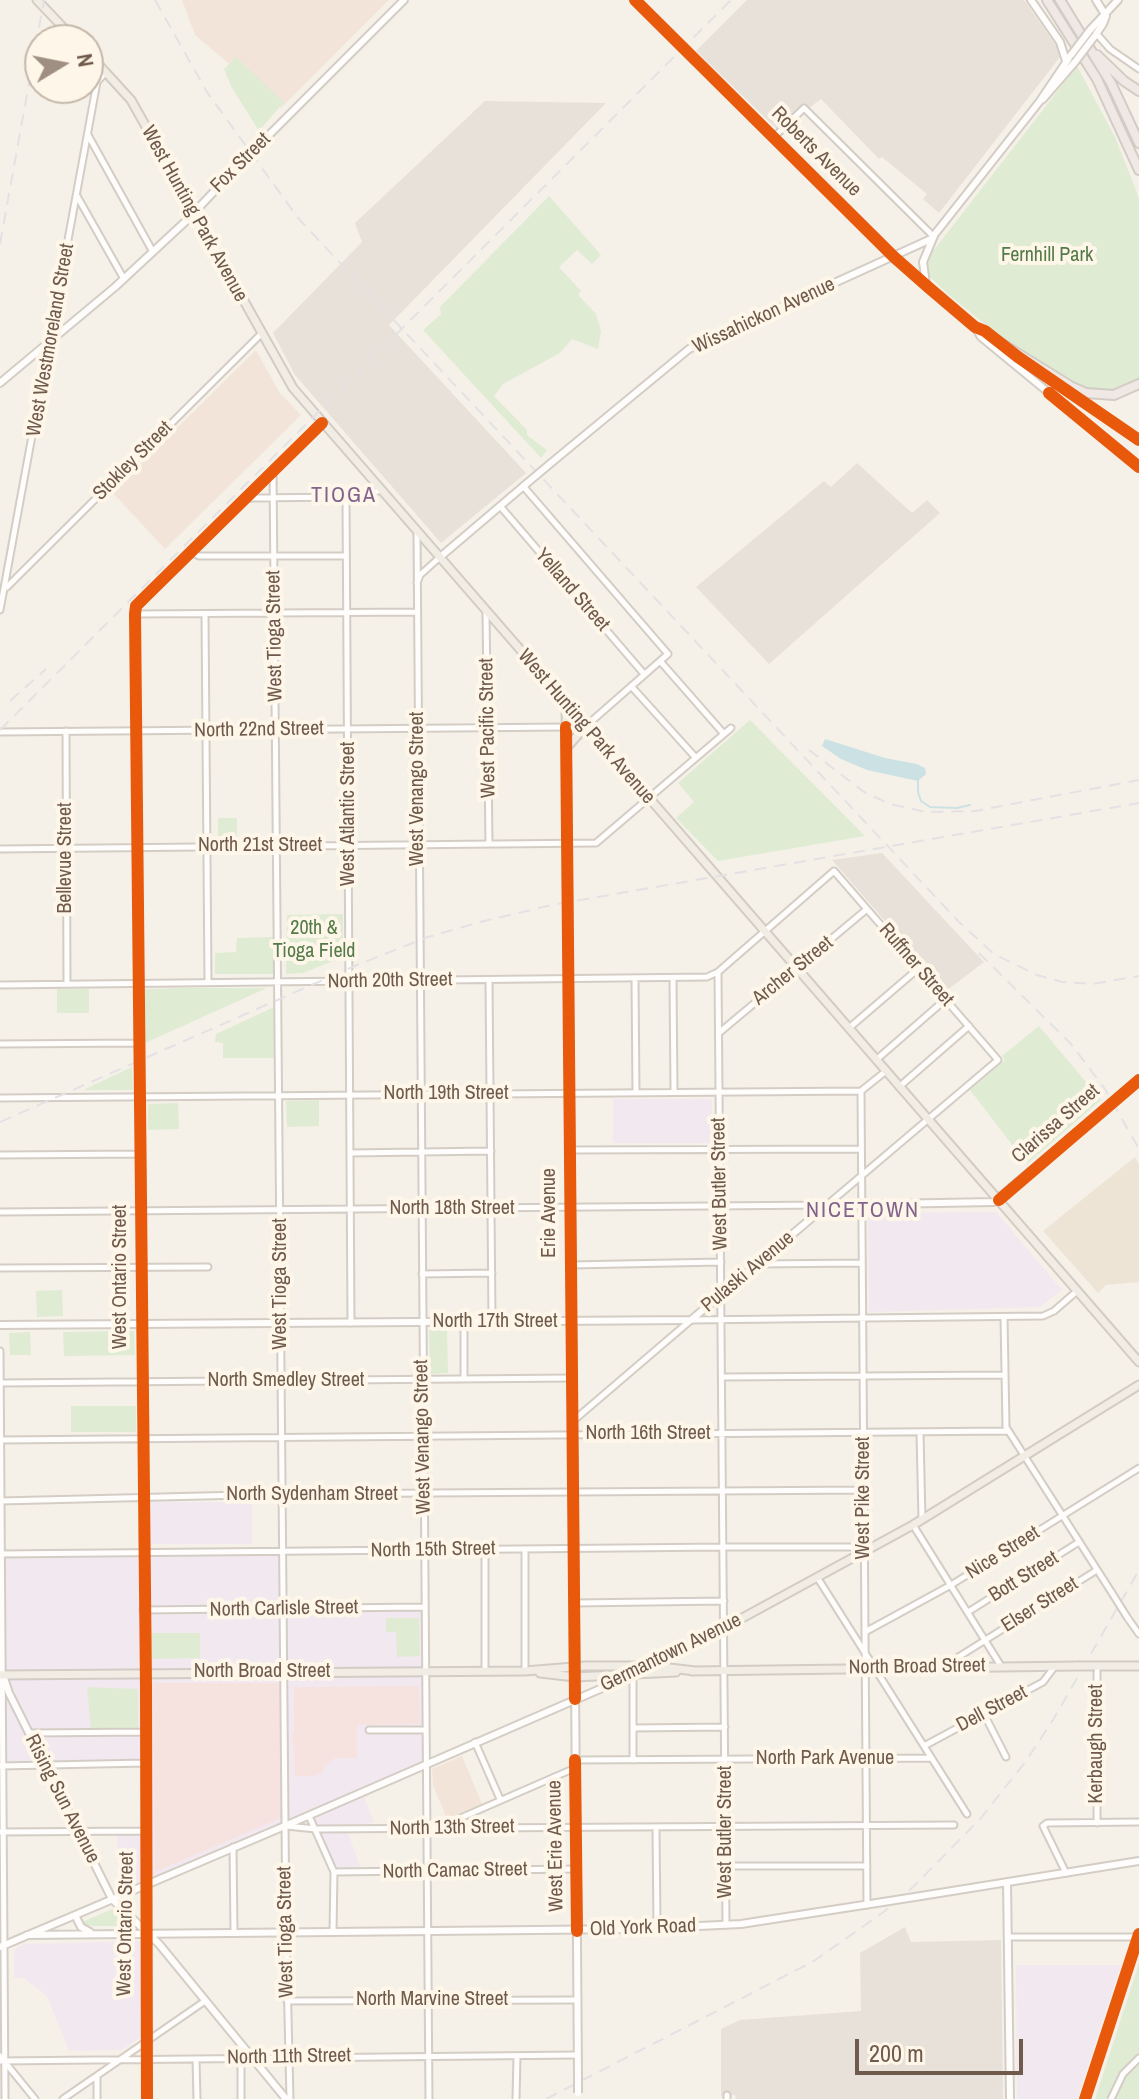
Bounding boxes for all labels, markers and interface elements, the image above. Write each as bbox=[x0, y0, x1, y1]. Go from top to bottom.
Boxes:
north arrow bbox=[24, 24, 104, 104]
text: N bbox=[70, 51, 102, 69]
street label: Roberts Avenue bbox=[766, 102, 866, 202]
street label: West Hunting Park Avenue bbox=[136, 122, 252, 306]
street label: Fox Street bbox=[206, 128, 276, 198]
street label: West Westmoreland Street bbox=[22, 242, 80, 438]
park label: Fernhill Park bbox=[1001, 244, 1093, 268]
street label: Wissahickon Avenue bbox=[689, 273, 839, 359]
street label: Stokley Street bbox=[88, 416, 178, 506]
district label: TIOGA bbox=[311, 483, 377, 509]
street label: Yelland Street bbox=[530, 544, 614, 636]
street label: West Tioga Street bbox=[262, 570, 288, 702]
street label: West Hunting Park Avenue bbox=[512, 645, 660, 809]
street label: West Pacific Street bbox=[475, 658, 501, 798]
street label: West Venango Street bbox=[406, 712, 430, 866]
street label: North 22nd Street bbox=[194, 717, 324, 743]
street label: West Atlantic Street bbox=[337, 742, 361, 886]
street label: Bellevue Street bbox=[54, 802, 78, 914]
street label: North 21st Street bbox=[198, 834, 322, 858]
park label: 20th & Tioga Field bbox=[273, 917, 355, 964]
street label: Ruffner Street bbox=[874, 919, 958, 1011]
street label: Archer Street bbox=[748, 931, 838, 1011]
street label: North 20th Street bbox=[327, 968, 453, 994]
street label: Clarissa Street bbox=[1007, 1079, 1105, 1169]
street label: North 19th Street bbox=[384, 1082, 508, 1106]
street label: West Butler Street bbox=[707, 1117, 733, 1251]
street label: Erie Avenue bbox=[538, 1168, 562, 1258]
street label: North 18th Street bbox=[390, 1197, 514, 1221]
district label: NICETOWN bbox=[806, 1198, 920, 1224]
street label: West Ontario Street bbox=[109, 1205, 133, 1349]
street label: West Tioga Street bbox=[269, 1218, 293, 1350]
street label: Pulaski Avenue bbox=[697, 1226, 799, 1318]
street label: North 17th Street bbox=[433, 1310, 557, 1334]
street label: West Venango Street bbox=[410, 1359, 436, 1515]
street label: North Smedley Street bbox=[208, 1369, 364, 1393]
street label: North 16th Street bbox=[586, 1422, 710, 1446]
street label: West Pike Street bbox=[852, 1437, 876, 1559]
street label: North Sydenham Street bbox=[226, 1483, 398, 1507]
street label: Nice Street bbox=[962, 1521, 1044, 1585]
street label: North 15th Street bbox=[370, 1537, 496, 1563]
street label: Bott Street bbox=[985, 1546, 1063, 1608]
street label: Elser Street bbox=[997, 1572, 1083, 1638]
street label: North Carlisle Street bbox=[210, 1596, 358, 1622]
street label: Germantown Avenue bbox=[597, 1609, 745, 1697]
street label: North Broad Street bbox=[848, 1654, 986, 1680]
street label: North Broad Street bbox=[194, 1660, 330, 1684]
street label: Dell Street bbox=[953, 1680, 1031, 1738]
street label: Kerbaugh Street bbox=[1085, 1684, 1109, 1804]
street label: Rising Sun Avenue bbox=[19, 1731, 105, 1867]
street label: North Park Avenue bbox=[756, 1747, 894, 1771]
street label: West Butler Street bbox=[714, 1766, 738, 1898]
street label: West Erie Avenue bbox=[543, 1780, 569, 1912]
street label: North 13th Street bbox=[389, 1815, 515, 1841]
street label: West Ontario Street bbox=[113, 1851, 139, 1997]
street label: North Camac Street bbox=[382, 1858, 528, 1884]
street label: West Tioga Street bbox=[273, 1866, 299, 1998]
street label: Old York Road bbox=[589, 1914, 697, 1942]
street label: North Marvine Street bbox=[356, 1988, 508, 2012]
scale bar bbox=[859, 2023, 1027, 2073]
text: 200 m bbox=[869, 2037, 924, 2069]
street label: North 11th Street bbox=[227, 2044, 351, 2070]

